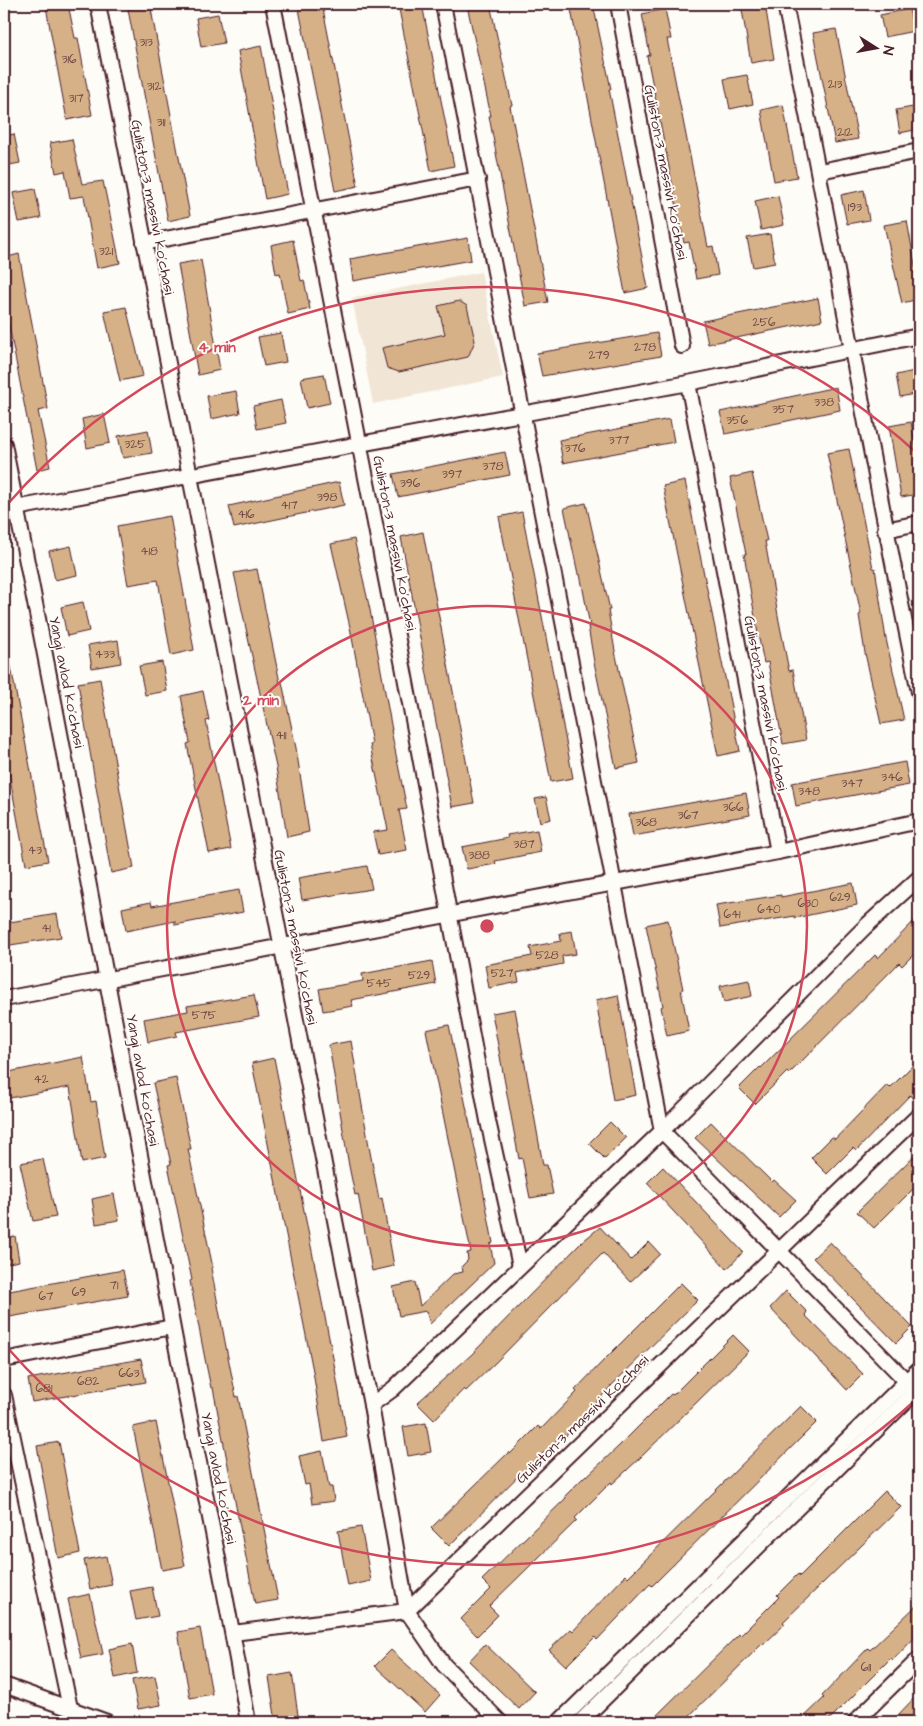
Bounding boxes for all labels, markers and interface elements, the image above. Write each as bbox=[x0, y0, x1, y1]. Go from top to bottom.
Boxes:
north arrow bbox=[850, 22, 900, 72]
house number: 313 bbox=[139, 34, 153, 51]
text: N bbox=[877, 44, 898, 57]
house number: 316 bbox=[61, 51, 77, 68]
house number: 213 bbox=[828, 76, 842, 93]
house number: 312 bbox=[147, 78, 161, 95]
street label: Guliston-3 massivi ko'chasi bbox=[638, 83, 693, 262]
house number: 317 bbox=[68, 90, 84, 107]
house number: 311 bbox=[156, 114, 166, 131]
street label: Guliston-3 massivi ko'chasi bbox=[125, 118, 180, 297]
house number: 212 bbox=[837, 124, 853, 141]
house number: 193 bbox=[848, 199, 862, 216]
house number: 321 bbox=[99, 243, 114, 260]
house number: 256 bbox=[753, 314, 776, 331]
text: 4 min bbox=[198, 337, 236, 358]
house number: 278 bbox=[634, 339, 656, 356]
house number: 279 bbox=[588, 347, 610, 364]
house number: 338 bbox=[814, 394, 834, 411]
house number: 357 bbox=[772, 401, 795, 418]
house number: 356 bbox=[726, 412, 749, 429]
house number: 377 bbox=[609, 432, 630, 449]
house number: 325 bbox=[124, 436, 146, 453]
house number: 376 bbox=[564, 440, 586, 457]
street label: Guliston-3 massivi ko'chasi bbox=[367, 454, 422, 633]
house number: 378 bbox=[482, 458, 504, 475]
house number: 397 bbox=[442, 466, 463, 483]
house number: 396 bbox=[400, 475, 421, 492]
house number: 398 bbox=[317, 489, 338, 506]
house number: 417 bbox=[280, 497, 298, 514]
house number: 416 bbox=[237, 506, 255, 523]
house number: 418 bbox=[140, 543, 158, 560]
street label: Guliston-3 massivi ko'chasi bbox=[738, 614, 793, 793]
street label: Yangi avlod ko'chasi bbox=[42, 615, 90, 751]
house number: 433 bbox=[95, 646, 115, 663]
text: 2 min bbox=[242, 690, 280, 711]
house number: 411 bbox=[275, 727, 287, 744]
house number: 346 bbox=[881, 769, 903, 786]
house number: 347 bbox=[841, 775, 863, 792]
house number: 348 bbox=[798, 783, 820, 800]
house number: 366 bbox=[722, 799, 744, 816]
house number: 367 bbox=[677, 807, 699, 824]
house number: 368 bbox=[635, 814, 657, 831]
house number: 387 bbox=[513, 836, 535, 853]
house number: 43 bbox=[28, 842, 42, 859]
house number: 388 bbox=[468, 847, 490, 864]
street label: Guliston-3 massivi ko'chasi bbox=[268, 848, 323, 1027]
house number: 629 bbox=[829, 889, 851, 906]
house number: 630 bbox=[797, 895, 819, 912]
house number: 640 bbox=[757, 901, 781, 918]
house number: 641 bbox=[723, 906, 741, 923]
centre of rings bbox=[478, 917, 496, 935]
house number: 41 bbox=[41, 920, 51, 937]
house number: 528 bbox=[535, 947, 559, 964]
house number: 527 bbox=[491, 965, 514, 982]
house number: 529 bbox=[408, 967, 430, 984]
house number: 545 bbox=[366, 975, 392, 992]
house number: 575 bbox=[192, 1007, 217, 1024]
street label: Yangi avlod ko'chasi bbox=[120, 1013, 165, 1149]
house number: 42 bbox=[33, 1071, 49, 1088]
house number: 71 bbox=[110, 1277, 119, 1294]
house number: 69 bbox=[72, 1284, 86, 1301]
house number: 67 bbox=[39, 1288, 54, 1305]
street label: Guliston-3 massivi ko'chasi bbox=[511, 1350, 654, 1489]
house number: 663 bbox=[118, 1365, 140, 1382]
house number: 682 bbox=[77, 1373, 99, 1390]
house number: 681 bbox=[36, 1380, 53, 1397]
street label: Yangi avlod ko'chasi bbox=[194, 1411, 242, 1547]
house number: 611 bbox=[861, 1659, 872, 1676]

